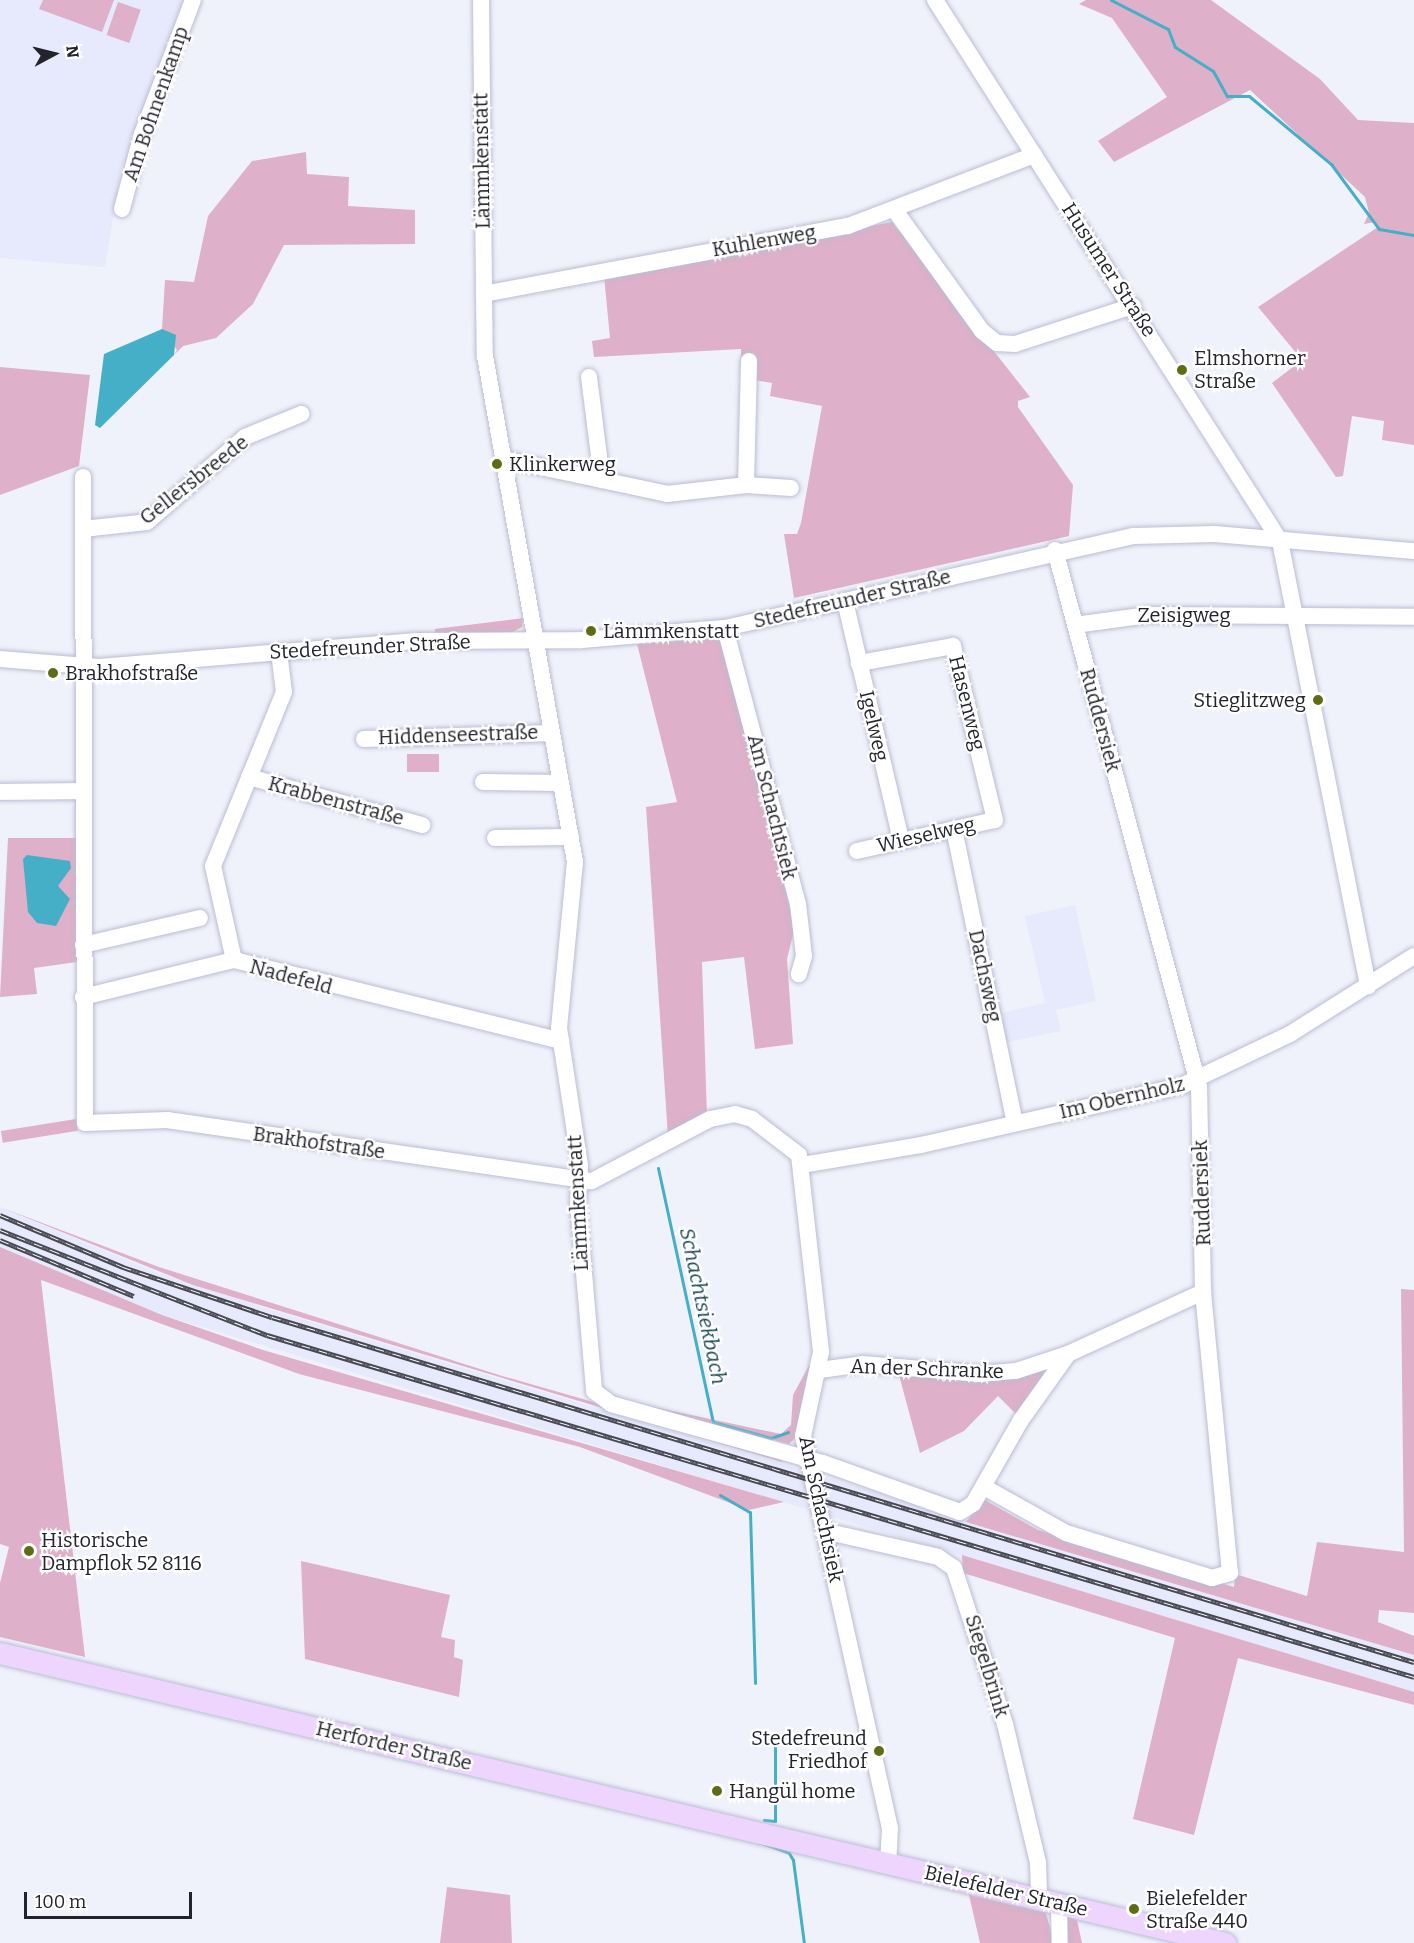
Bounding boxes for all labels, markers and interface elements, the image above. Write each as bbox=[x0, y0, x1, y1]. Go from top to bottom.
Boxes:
street label: Am Bohnenkamp bbox=[118, 23, 194, 185]
north arrow bbox=[24, 24, 84, 84]
text: N bbox=[62, 44, 83, 59]
street label: Lämmkenstatt bbox=[469, 93, 495, 229]
street label: Husumer Straße bbox=[1057, 198, 1161, 342]
street label: Kuhlenweg bbox=[710, 220, 818, 262]
place label: Elmshorner Straße bbox=[1194, 346, 1306, 393]
marker: Elmshorner Straße bbox=[1175, 363, 1189, 377]
street label: Gellersbreede bbox=[135, 430, 253, 530]
place label: Klinkerweg bbox=[509, 452, 616, 476]
marker: Klinkerweg bbox=[490, 457, 504, 471]
street label: Stedefreunder Straße bbox=[751, 565, 953, 633]
street label: Zeisigweg bbox=[1137, 603, 1231, 627]
place label: Lämmkenstatt bbox=[603, 619, 739, 643]
marker: Lämmkenstatt bbox=[584, 624, 598, 638]
street label: Stedefreunder Straße bbox=[269, 630, 471, 664]
street label: Hasenweg bbox=[944, 653, 990, 753]
place label: Brakhofstraße bbox=[65, 661, 198, 685]
marker: Brakhofstraße bbox=[46, 666, 60, 680]
street label: Ruddersiek bbox=[1075, 666, 1125, 774]
street label: Igelweg bbox=[854, 688, 894, 764]
place label: Stieglitzweg bbox=[1193, 688, 1306, 712]
marker: Stieglitzweg bbox=[1311, 693, 1325, 707]
street label: Hiddenseestraße bbox=[377, 720, 539, 750]
street label: Am Schachtsiek bbox=[742, 732, 802, 882]
street label: Krabbenstraße bbox=[266, 771, 406, 831]
street label: Wieselweg bbox=[875, 812, 977, 858]
street label: Dachsweg bbox=[963, 927, 1007, 1025]
street label: Nadefeld bbox=[247, 954, 335, 1000]
street label: Im Obernholz bbox=[1057, 1072, 1187, 1124]
street label: Brakhofstraße bbox=[251, 1122, 387, 1164]
street label: Lämmkenstatt bbox=[562, 1134, 594, 1272]
street label: Ruddersiek bbox=[1188, 1139, 1216, 1247]
water label: Schachtsiekbach bbox=[674, 1225, 732, 1387]
street label: An der Schranke bbox=[850, 1354, 1004, 1384]
street label: Am Schachtsiek bbox=[794, 1434, 848, 1584]
place label: Historische Dampflok 52 8116 bbox=[41, 1528, 202, 1575]
marker: Historische Dampflok 52 8116 bbox=[22, 1544, 36, 1558]
street label: Siegelbrink bbox=[960, 1612, 1014, 1720]
street label: Herforder Straße bbox=[314, 1716, 474, 1776]
place label: Stedefreund Friedhof bbox=[751, 1727, 867, 1774]
marker: Stedefreund Friedhof bbox=[872, 1744, 886, 1758]
place label: Hangül home bbox=[729, 1779, 855, 1803]
marker: Hangül home bbox=[710, 1784, 724, 1798]
street label: Bielefelder Straße bbox=[922, 1861, 1090, 1921]
scale bar bbox=[27, 1880, 195, 1918]
place label: Bielefelder Straße 440 bbox=[1146, 1886, 1248, 1933]
text: 100 m bbox=[35, 1891, 86, 1913]
marker: Bielefelder Straße 440 bbox=[1127, 1902, 1141, 1916]

